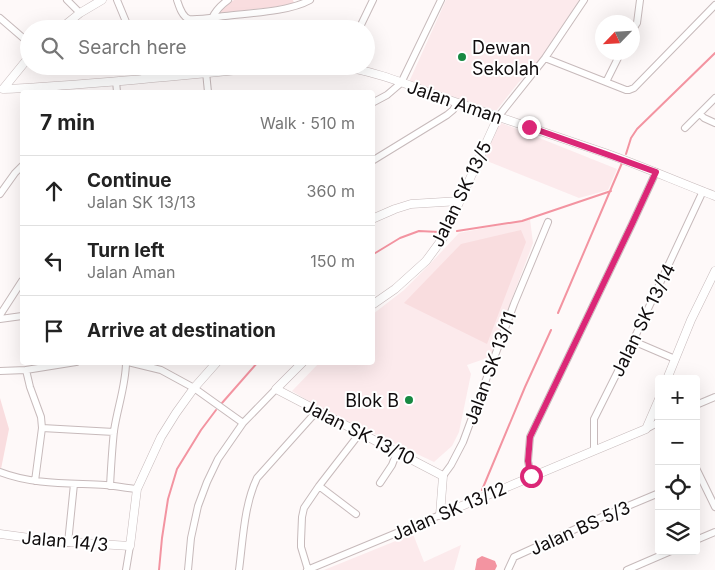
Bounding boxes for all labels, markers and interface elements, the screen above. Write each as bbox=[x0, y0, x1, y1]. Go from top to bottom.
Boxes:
north arrow bbox=[595, 15, 640, 60]
search box bbox=[20, 20, 375, 75]
icon: search bbox=[38, 34, 66, 62]
text: Search here bbox=[78, 36, 187, 59]
place label: Dewan Sekolah bbox=[472, 37, 539, 79]
marker: Dewan Sekolah bbox=[456, 51, 468, 63]
street label: Jalan Aman bbox=[405, 76, 505, 128]
text: 7 min bbox=[40, 110, 95, 135]
text: Walk · 510 m bbox=[260, 113, 355, 133]
route end bbox=[518, 116, 541, 139]
street label: Jalan SK 13/5 bbox=[426, 138, 496, 250]
text: Continue bbox=[87, 169, 172, 192]
icon: ahead bbox=[40, 177, 68, 205]
text: 360 m bbox=[307, 181, 355, 201]
text: Jalan SK 13/13 bbox=[87, 192, 196, 212]
text: Turn left bbox=[87, 239, 165, 262]
icon: left bbox=[40, 247, 68, 275]
text: 150 m bbox=[310, 251, 355, 271]
street label: Jalan SK 13/14 bbox=[607, 260, 679, 380]
text: Jalan Aman bbox=[87, 262, 175, 282]
street label: Jalan SK 13/11 bbox=[460, 309, 520, 427]
icon: arrive bbox=[40, 317, 68, 345]
text: Arrive at destination bbox=[87, 319, 276, 342]
map controls bbox=[655, 375, 700, 555]
button: + bbox=[655, 375, 700, 420]
place label: Blok B bbox=[345, 390, 399, 411]
marker: Blok B bbox=[403, 394, 415, 406]
street label: Jalan SK 13/10 bbox=[299, 395, 419, 469]
button: − bbox=[655, 420, 700, 465]
route start bbox=[520, 465, 543, 488]
button: locate bbox=[655, 465, 700, 510]
street label: Jalan SK 13/12 bbox=[389, 477, 509, 545]
street label: Jalan BS 5/3 bbox=[527, 497, 633, 559]
button: layers bbox=[655, 510, 700, 555]
street label: Jalan 14/3 bbox=[21, 527, 109, 555]

